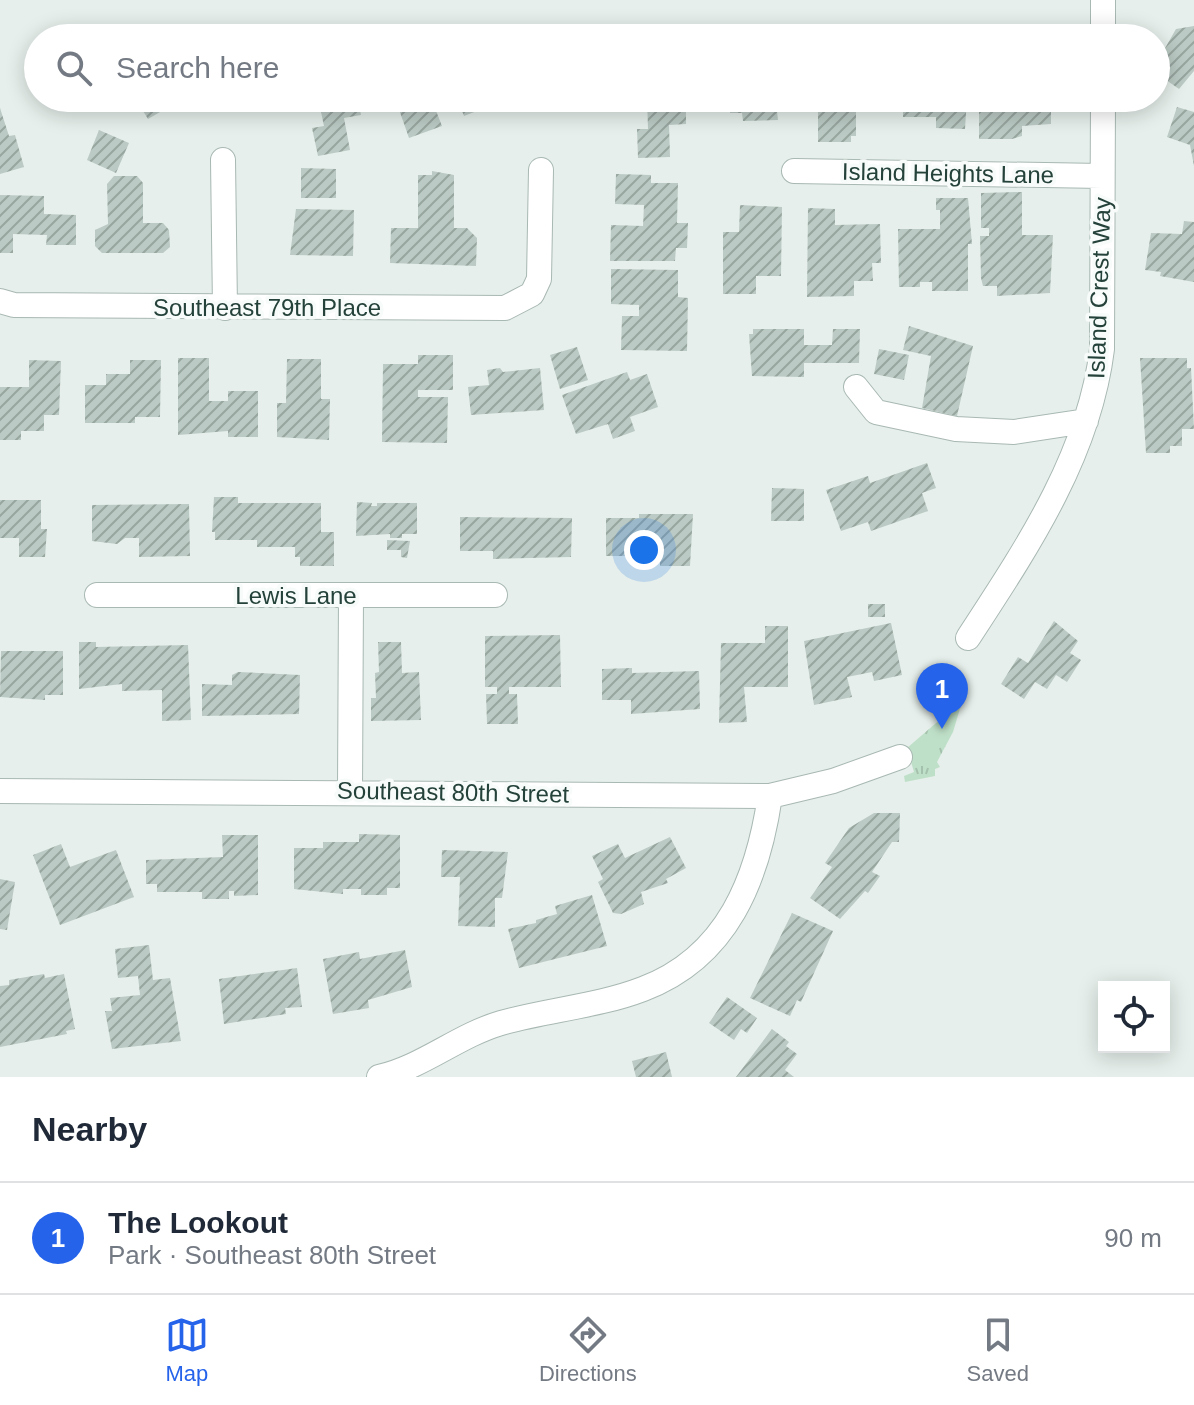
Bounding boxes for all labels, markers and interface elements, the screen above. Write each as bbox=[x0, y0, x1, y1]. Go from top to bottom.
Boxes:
search box bbox=[24, 24, 1170, 112]
icon: search bbox=[52, 46, 96, 90]
text: Search here bbox=[116, 51, 279, 84]
street label: Island Heights Lane bbox=[842, 158, 1054, 188]
street label: Island Crest Way bbox=[1082, 197, 1116, 379]
street label: Southeast 79th Place bbox=[153, 294, 381, 321]
your location bbox=[624, 530, 664, 570]
street label: Lewis Lane bbox=[235, 582, 357, 609]
pin: 1 bbox=[916, 663, 968, 729]
street label: Southeast 80th Street bbox=[337, 776, 570, 808]
map controls bbox=[1098, 981, 1170, 1053]
button: locate bbox=[1098, 981, 1170, 1053]
text: Nearby bbox=[32, 1110, 147, 1148]
text: The Lookout bbox=[108, 1206, 288, 1239]
text: 1 bbox=[51, 1223, 65, 1253]
text: 90 m bbox=[1104, 1223, 1162, 1253]
text: Park · Southeast 80th Street bbox=[108, 1240, 436, 1270]
tab: Map bbox=[165, 1313, 209, 1387]
tab: Directions bbox=[539, 1313, 637, 1387]
tab: Saved bbox=[967, 1313, 1029, 1387]

